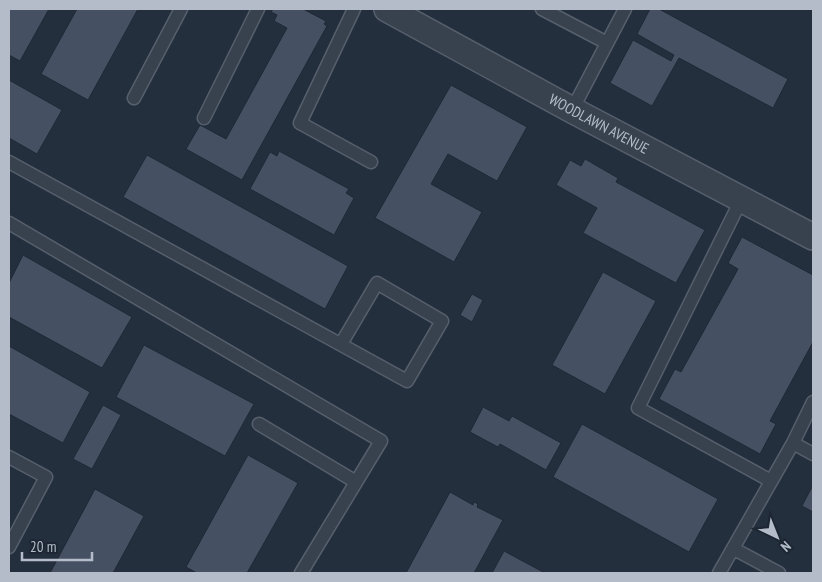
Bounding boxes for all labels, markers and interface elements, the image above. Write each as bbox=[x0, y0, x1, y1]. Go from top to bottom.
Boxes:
street label: WOODLAWN AVENUE bbox=[546, 89, 652, 158]
north arrow bbox=[752, 512, 802, 562]
scale bar bbox=[22, 530, 92, 562]
text: 20 m bbox=[30, 537, 56, 556]
text: N bbox=[777, 537, 795, 556]

